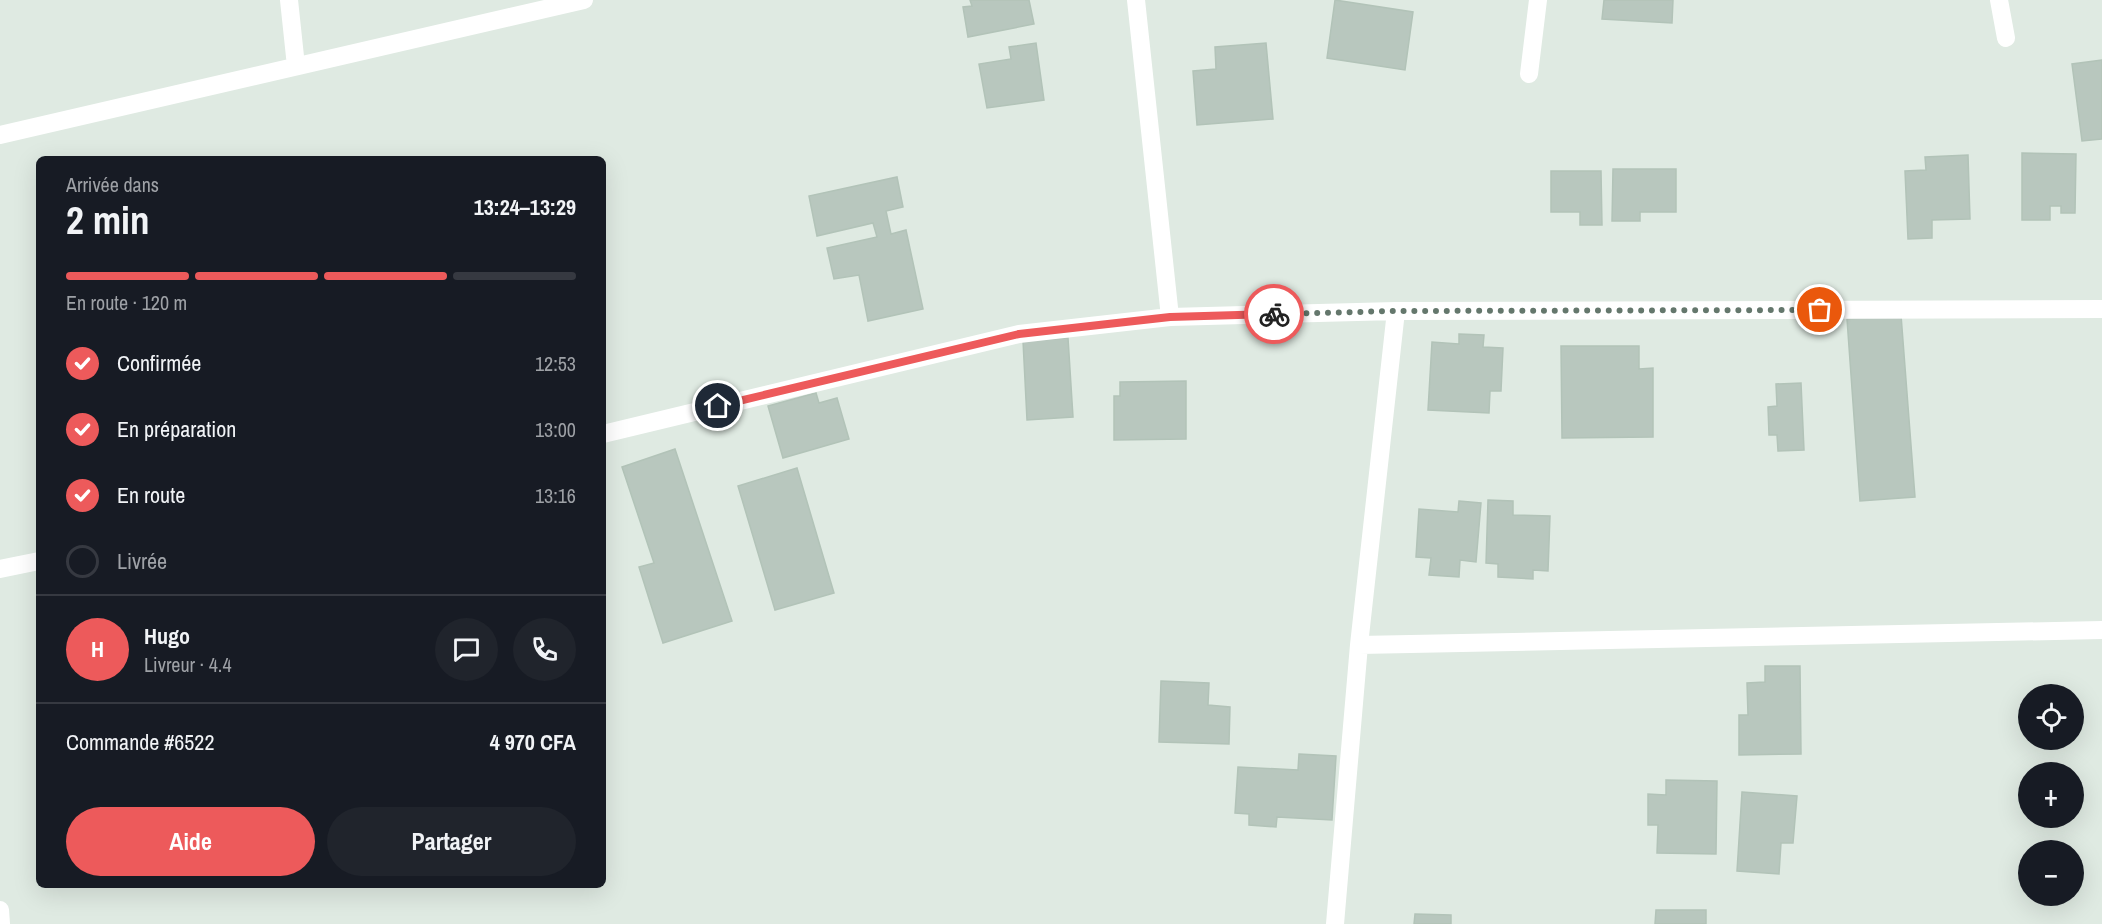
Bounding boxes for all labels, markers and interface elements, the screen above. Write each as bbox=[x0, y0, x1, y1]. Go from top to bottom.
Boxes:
text: Arrivée dans bbox=[66, 171, 159, 198]
text: 13:24–13:29 bbox=[474, 192, 576, 222]
text: 2 min bbox=[66, 194, 150, 246]
courier bbox=[1244, 284, 1304, 344]
pin bbox=[1794, 284, 1845, 335]
text: En route · 120 m bbox=[66, 289, 187, 316]
icon: bag bbox=[1803, 293, 1836, 326]
icon: bike bbox=[1258, 298, 1291, 331]
icon: check bbox=[66, 347, 99, 380]
text: Confirmée bbox=[117, 348, 201, 378]
text: 12:53 bbox=[535, 350, 576, 377]
pin bbox=[692, 380, 743, 431]
icon: home bbox=[701, 389, 734, 422]
icon: check bbox=[66, 413, 99, 446]
text: En préparation bbox=[117, 414, 236, 444]
text: 13:00 bbox=[535, 416, 576, 443]
icon: check bbox=[66, 479, 99, 512]
text: En route bbox=[117, 480, 185, 510]
text: 13:16 bbox=[535, 482, 576, 509]
text: Livrée bbox=[117, 546, 167, 576]
button: chat bbox=[435, 618, 498, 681]
button: phone bbox=[513, 618, 576, 681]
text: Hugo bbox=[144, 621, 190, 651]
text: H bbox=[91, 634, 104, 664]
text: Livreur · 4.4 bbox=[144, 651, 232, 678]
map controls bbox=[2018, 684, 2084, 906]
button: locate bbox=[2018, 684, 2084, 750]
text: Commande #6522 bbox=[66, 727, 214, 757]
text: 4 970 CFA bbox=[490, 727, 576, 757]
button: + bbox=[2018, 762, 2084, 828]
button: Aide bbox=[66, 807, 315, 876]
button: Partager bbox=[327, 807, 576, 876]
button: − bbox=[2018, 840, 2084, 906]

